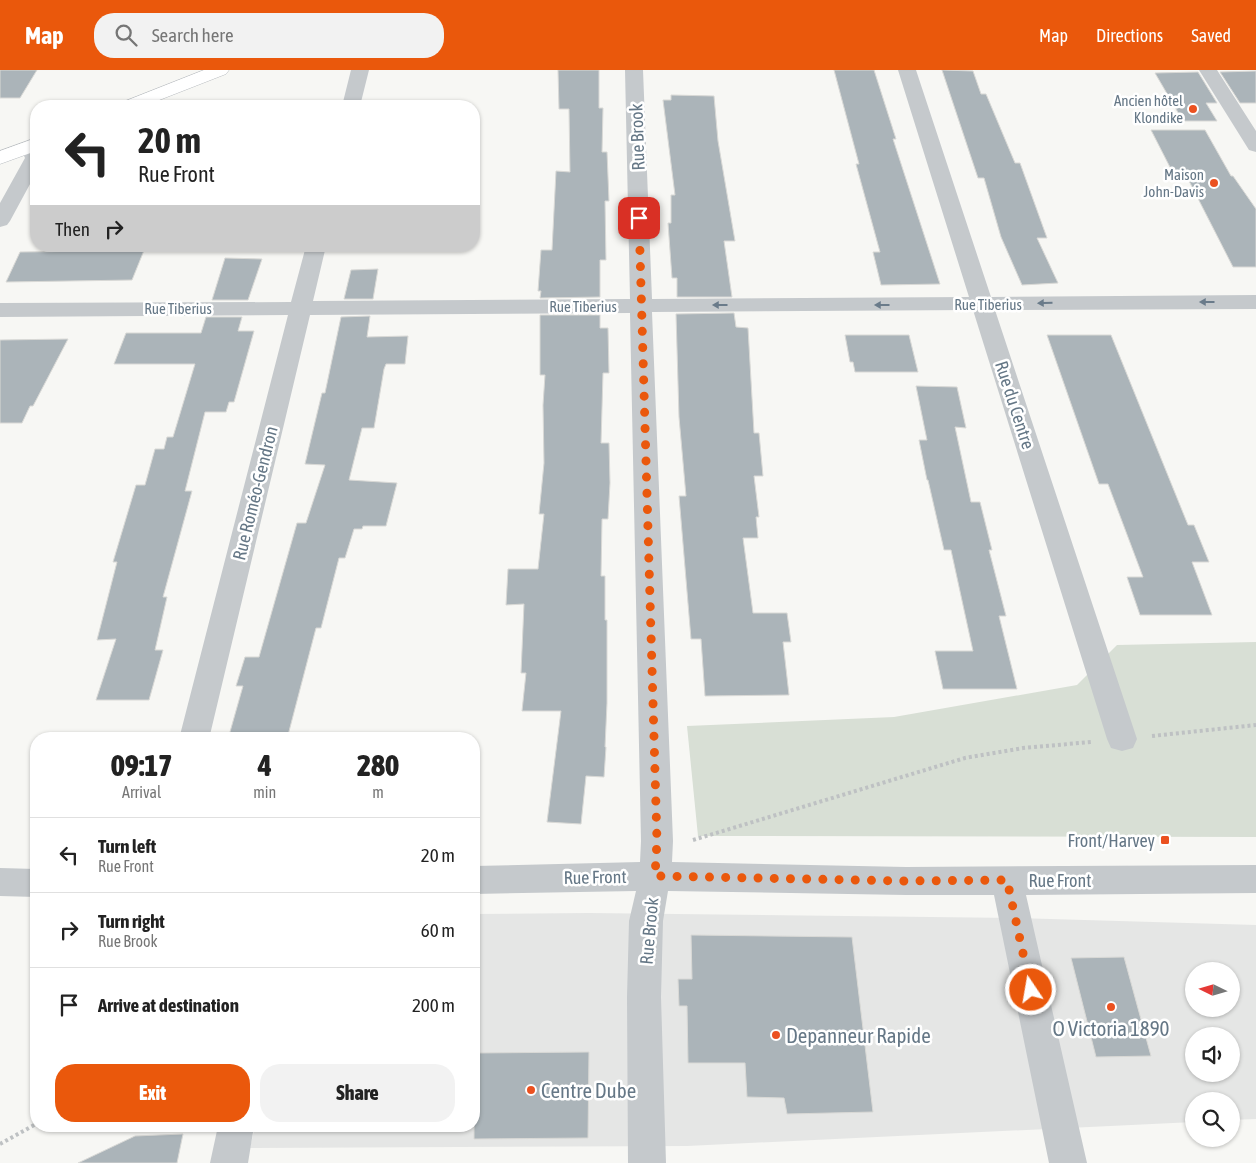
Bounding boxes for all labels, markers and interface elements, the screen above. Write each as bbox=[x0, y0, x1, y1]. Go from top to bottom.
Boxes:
search box bbox=[94, 13, 444, 58]
icon: search bbox=[112, 21, 140, 49]
text: Map bbox=[25, 22, 64, 49]
text: Search here bbox=[152, 24, 234, 46]
text: Map bbox=[1039, 25, 1068, 46]
text: Directions bbox=[1096, 25, 1163, 46]
text: Saved bbox=[1191, 25, 1231, 46]
place label: Ancien hôtel Klondike bbox=[1114, 92, 1183, 126]
street label: Rue Brook bbox=[625, 103, 649, 171]
marker: Ancien hôtel Klondike bbox=[1187, 103, 1199, 115]
icon: left bbox=[55, 120, 120, 185]
text: 20 m bbox=[138, 120, 201, 160]
text: Rue Front bbox=[138, 161, 215, 187]
place label: Maison John-Davis bbox=[1144, 166, 1204, 200]
marker: Maison John-Davis bbox=[1208, 177, 1220, 189]
pin bbox=[618, 197, 660, 239]
icon: arrive bbox=[625, 204, 653, 232]
icon: right bbox=[100, 215, 128, 243]
text: Then bbox=[55, 218, 90, 240]
street label: Rue Tiberius bbox=[954, 296, 1022, 313]
street label: Rue Tiberius bbox=[549, 298, 617, 315]
one-way arrow bbox=[1199, 298, 1215, 306]
street label: Rue Tiberius bbox=[144, 300, 212, 317]
one-way arrow bbox=[1037, 300, 1053, 308]
one-way arrow bbox=[712, 301, 728, 309]
one-way arrow bbox=[874, 301, 890, 309]
street label: Rue du Centre bbox=[991, 358, 1039, 452]
street label: Rue Roméo-Gendron bbox=[228, 424, 282, 562]
text: 09:17 bbox=[111, 748, 172, 782]
text: 4 bbox=[258, 748, 272, 782]
text: 280 bbox=[357, 748, 399, 782]
text: Arrival bbox=[122, 783, 161, 801]
text: min bbox=[253, 783, 276, 801]
text: m bbox=[372, 783, 384, 801]
place label: Front/Harvey bbox=[1068, 830, 1155, 851]
marker: Front/Harvey bbox=[1159, 834, 1171, 846]
text: Turn left bbox=[98, 835, 156, 857]
icon: left bbox=[55, 841, 83, 869]
text: 20 m bbox=[421, 844, 455, 866]
text: Rue Front bbox=[98, 857, 154, 875]
street label: Rue Front bbox=[563, 866, 627, 888]
street label: Rue Front bbox=[1029, 870, 1091, 891]
street label: Rue Brook bbox=[636, 897, 662, 965]
text: Turn right bbox=[98, 910, 165, 932]
icon: right bbox=[55, 916, 83, 944]
text: 60 m bbox=[421, 919, 455, 941]
text: Rue Brook bbox=[98, 932, 158, 950]
north arrow bbox=[1185, 962, 1240, 1018]
map controls bbox=[1185, 962, 1240, 1147]
position arrow bbox=[1004, 963, 1056, 1015]
icon: arrive bbox=[55, 991, 83, 1019]
text: Arrive at destination bbox=[98, 994, 239, 1016]
text: 200 m bbox=[412, 994, 455, 1016]
marker: O Victoria 1890 bbox=[1105, 1001, 1117, 1013]
place label: O Victoria 1890 bbox=[1053, 1016, 1170, 1040]
place label: Depanneur Rapide bbox=[786, 1023, 931, 1047]
button: sound bbox=[1185, 1027, 1240, 1082]
marker: Depanneur Rapide bbox=[770, 1029, 782, 1041]
button: Exit bbox=[55, 1064, 250, 1122]
button: Share bbox=[260, 1064, 455, 1122]
place label: Centre Dube bbox=[541, 1078, 636, 1102]
marker: Centre Dube bbox=[525, 1084, 537, 1096]
button: search bbox=[1185, 1092, 1240, 1147]

